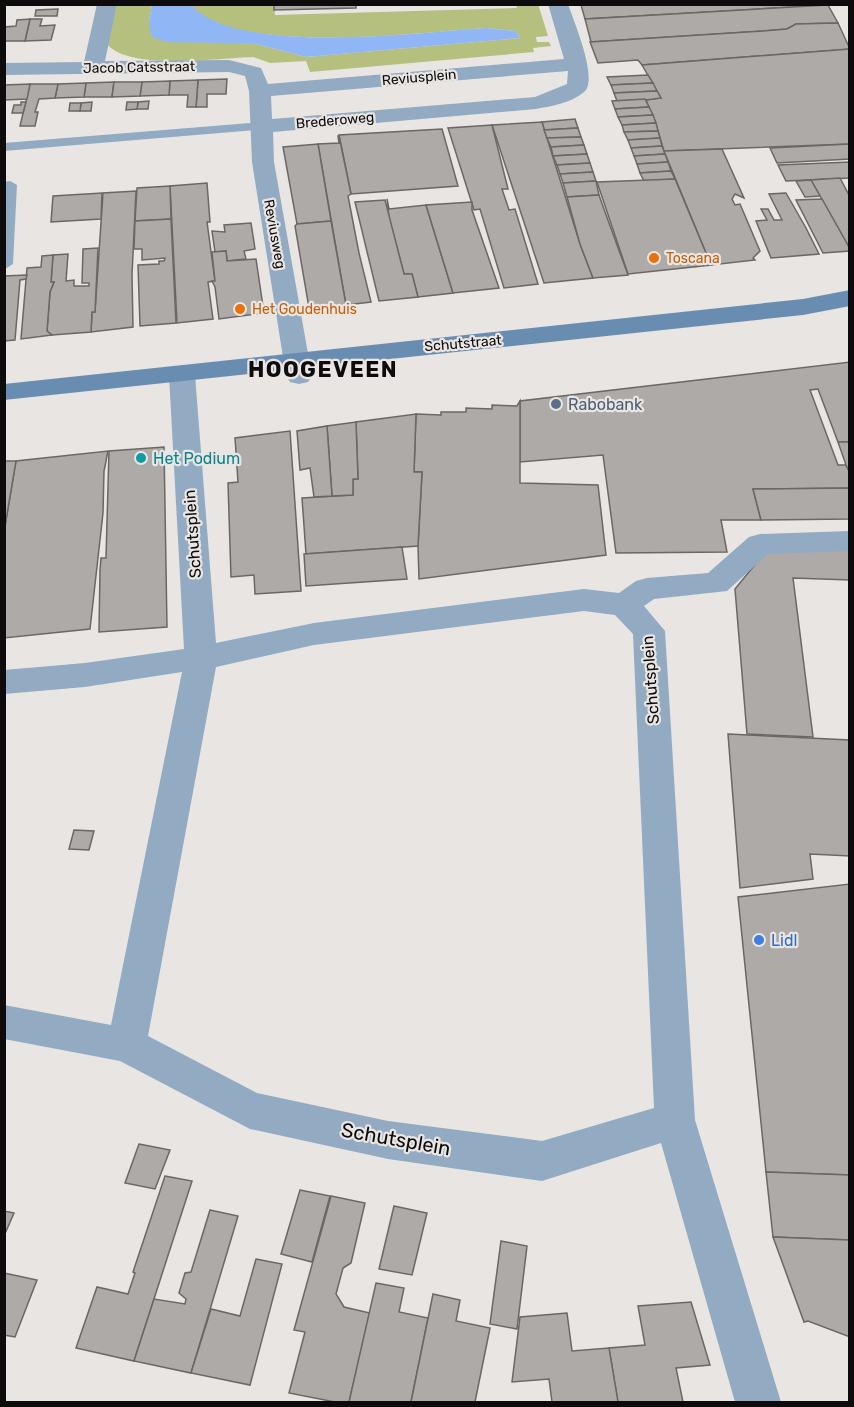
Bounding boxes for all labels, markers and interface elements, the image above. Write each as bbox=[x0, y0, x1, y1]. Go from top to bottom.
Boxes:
street label: Jacob Catsstraat bbox=[83, 58, 196, 77]
street label: Reviusplein bbox=[381, 66, 457, 89]
street label: Brederoweg bbox=[295, 109, 375, 132]
street label: Reviusweg bbox=[260, 198, 289, 270]
place label: Toscana bbox=[666, 250, 720, 267]
marker: Toscana bbox=[647, 251, 661, 265]
place label: Het Goudenhuis bbox=[252, 301, 357, 318]
marker: Het Goudenhuis bbox=[233, 302, 247, 316]
street label: Schutstraat bbox=[424, 332, 503, 355]
district label: HOOGEVEEN bbox=[248, 356, 398, 383]
place label: Rabobank bbox=[568, 395, 643, 414]
marker: Rabobank bbox=[549, 397, 563, 411]
place label: Het Podium bbox=[153, 449, 240, 468]
marker: Het Podium bbox=[134, 451, 148, 465]
street label: Schutsplein bbox=[180, 489, 205, 579]
street label: Schutsplein bbox=[638, 635, 663, 725]
place label: Lidl bbox=[771, 931, 797, 950]
marker: Lidl bbox=[752, 933, 766, 947]
street label: Schutsplein bbox=[339, 1118, 453, 1160]

